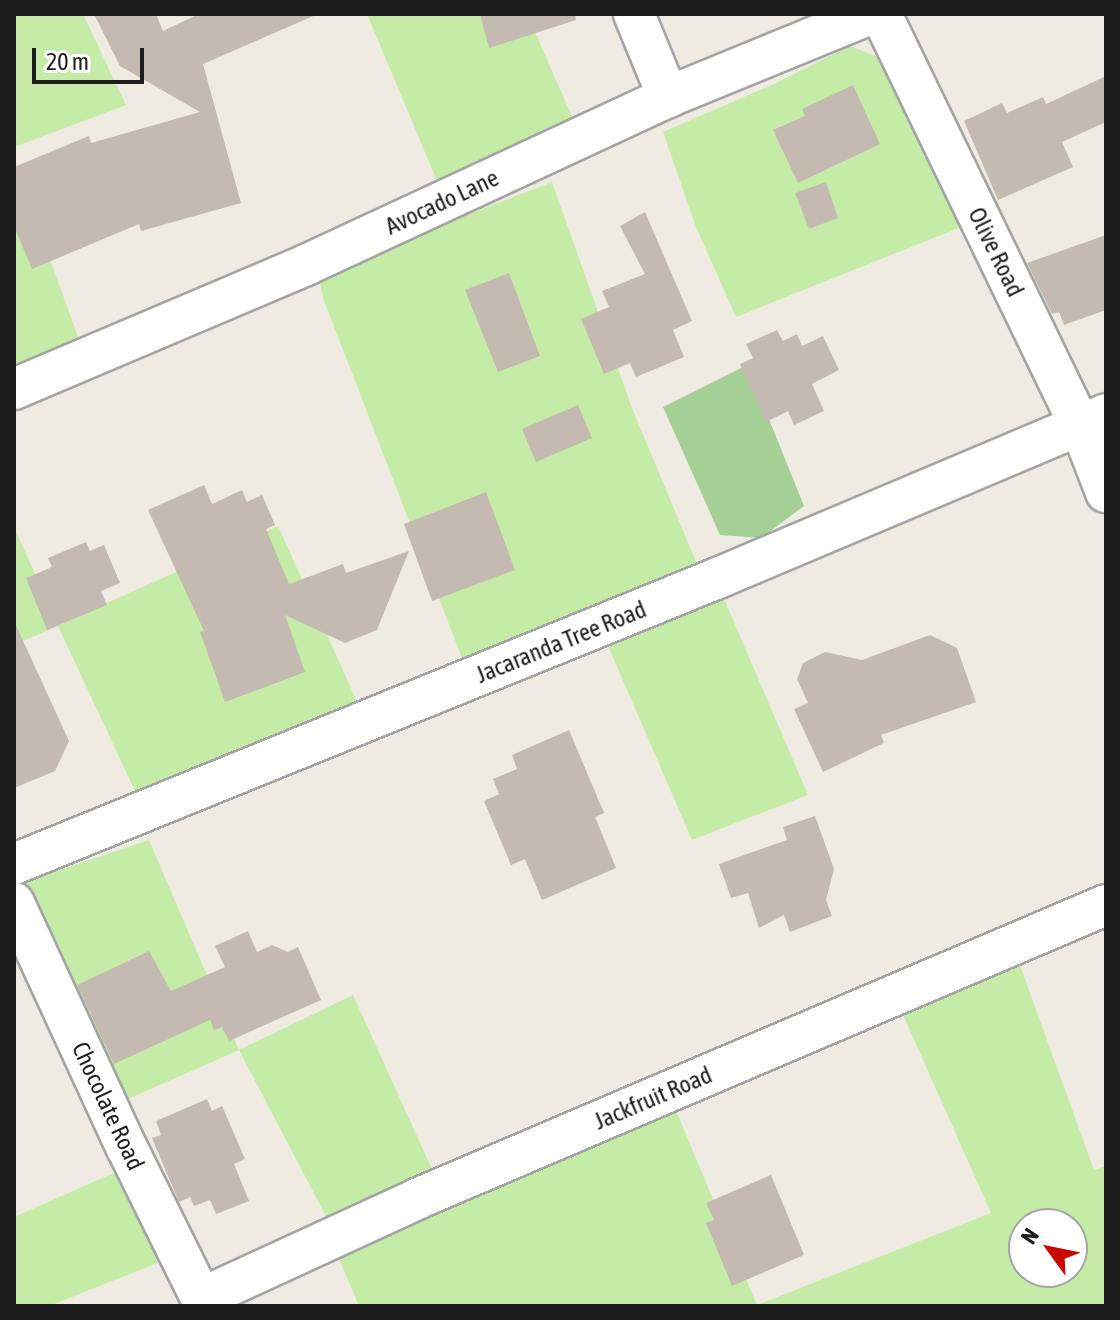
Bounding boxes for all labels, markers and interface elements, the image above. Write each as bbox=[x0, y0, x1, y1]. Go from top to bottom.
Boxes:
scale bar bbox=[36, 32, 148, 82]
text: 20 m bbox=[46, 48, 89, 75]
street label: Avocado Lane bbox=[381, 163, 503, 241]
street label: Olive Road bbox=[962, 203, 1030, 301]
street label: Jacaranda Tree Road bbox=[472, 595, 650, 689]
street label: Chocolate Road bbox=[66, 1037, 150, 1175]
street label: Jackfruit Road bbox=[590, 1060, 716, 1136]
north arrow bbox=[1008, 1208, 1088, 1288]
text: N bbox=[1015, 1223, 1044, 1249]

